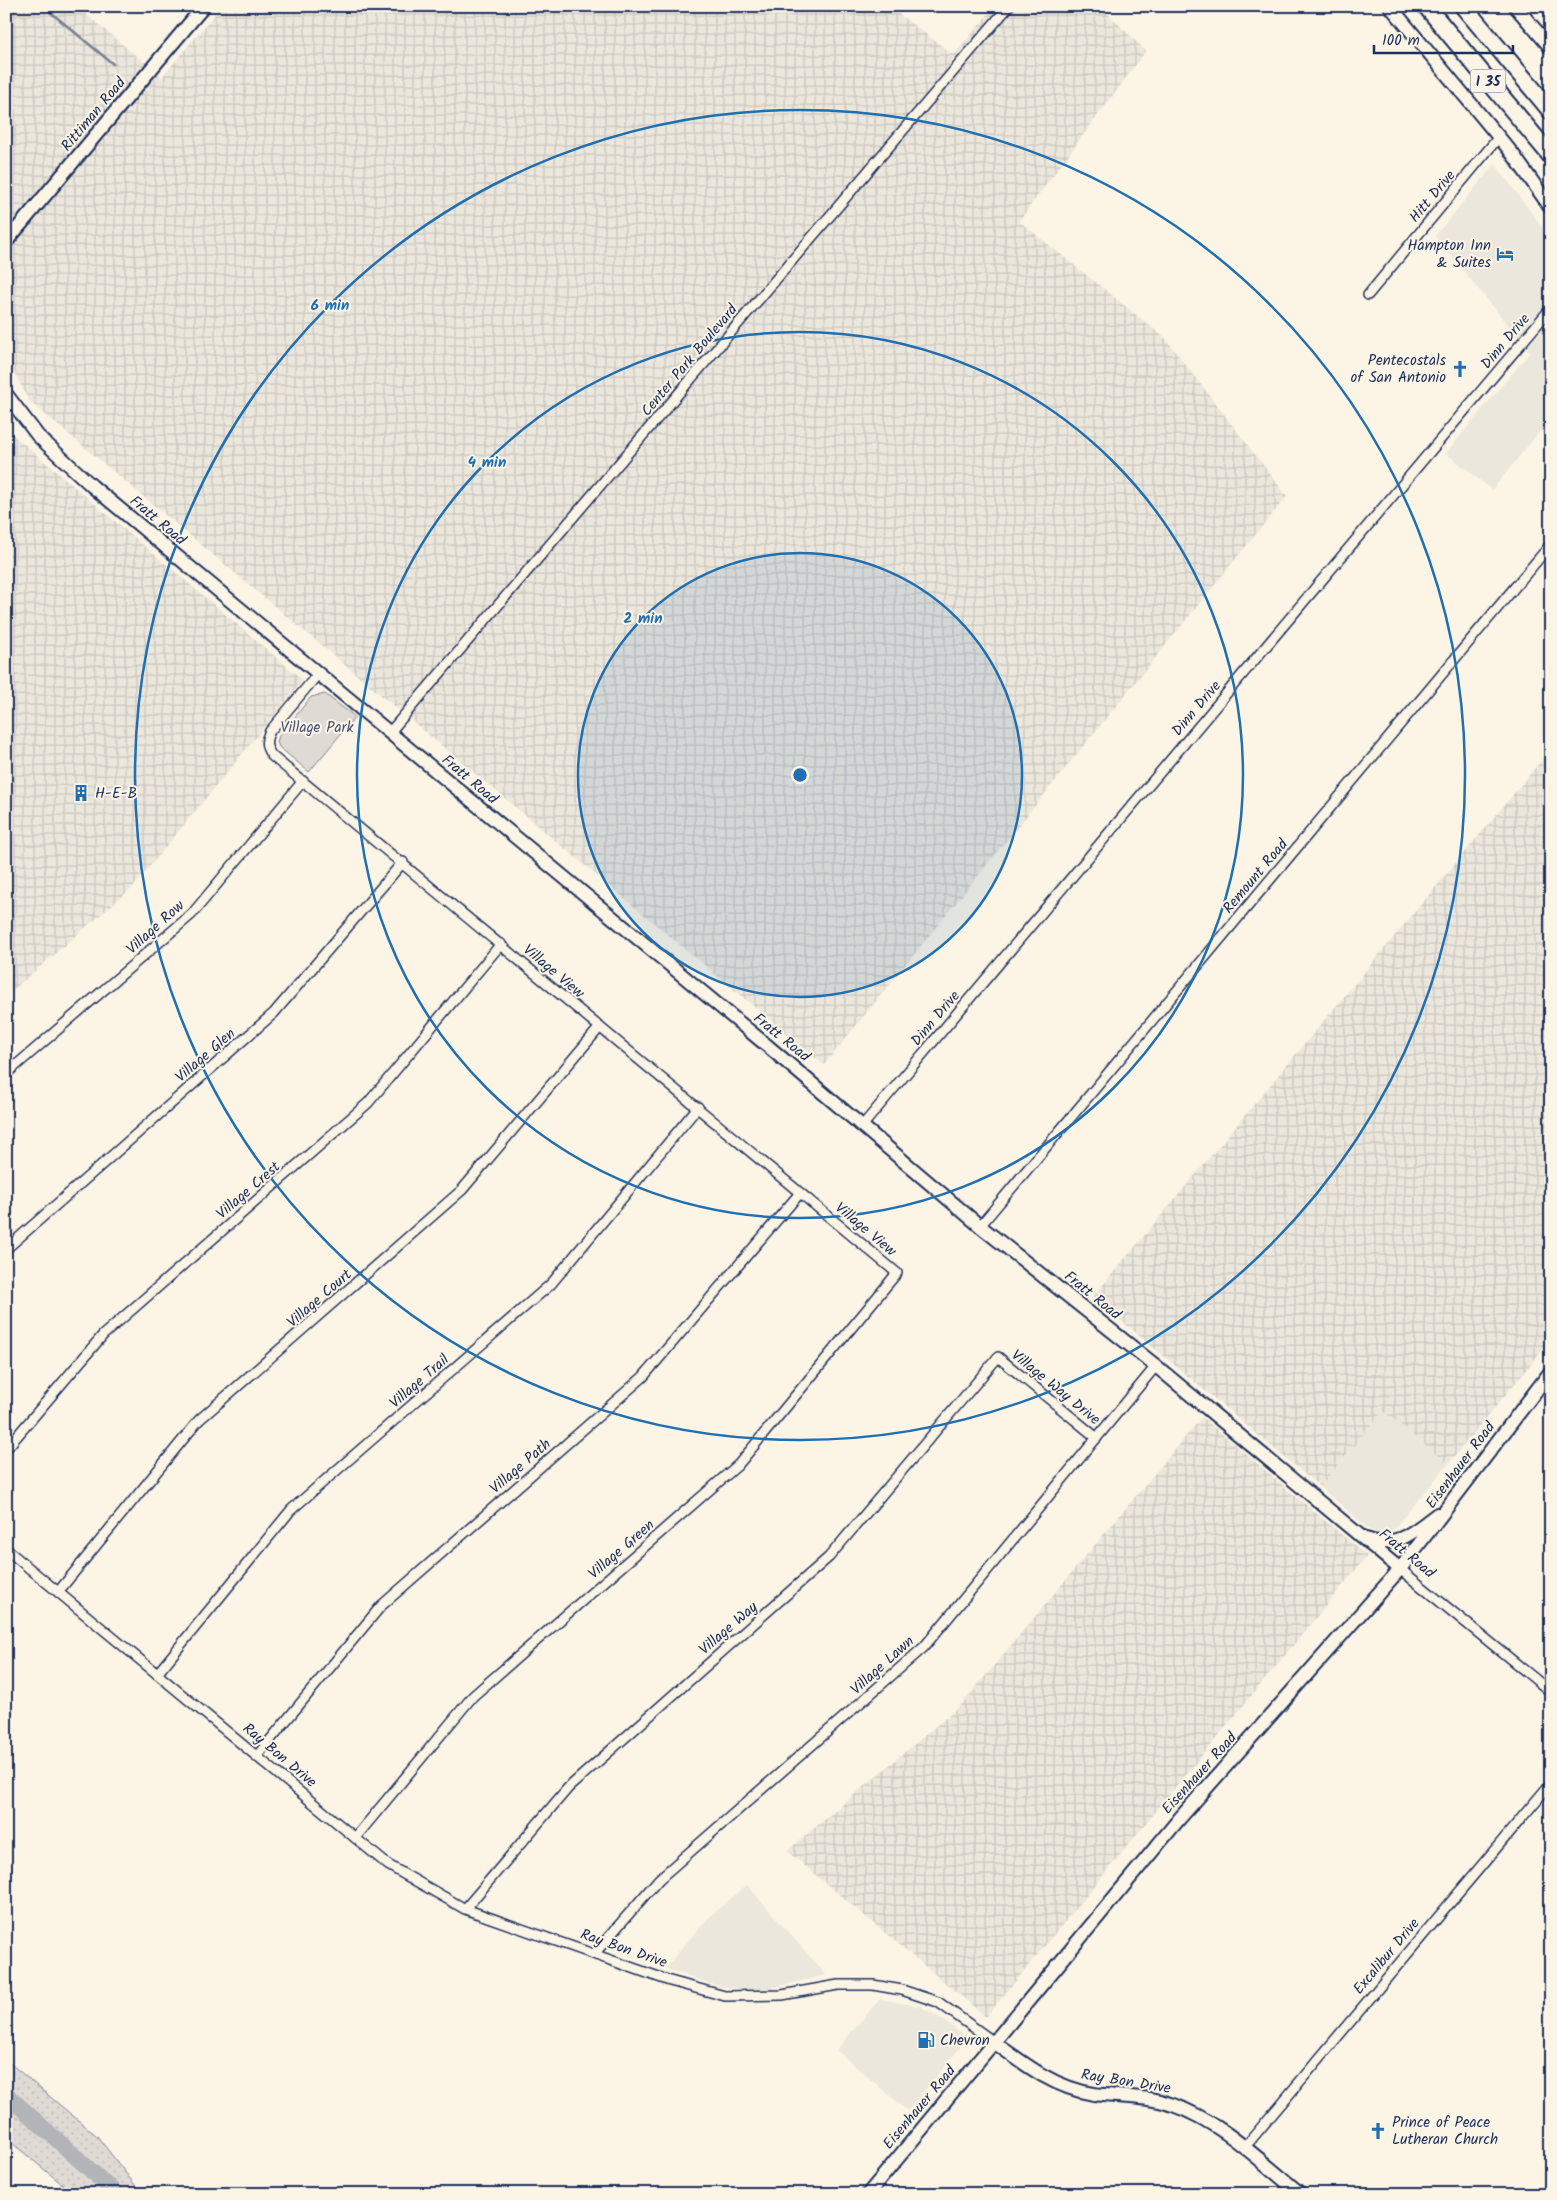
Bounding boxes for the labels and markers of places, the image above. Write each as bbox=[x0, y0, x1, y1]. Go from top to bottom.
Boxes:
place label: Hampton Inn & Suites bbox=[1408, 234, 1492, 275]
hotel icon: Hampton Inn & Suites bbox=[1495, 244, 1515, 264]
place label: Pentecostals of San Antonio bbox=[1350, 349, 1447, 390]
church icon: Pentecostals of San Antonio bbox=[1450, 359, 1470, 379]
centre of rings bbox=[791, 766, 809, 784]
place label: H-E-B bbox=[95, 782, 137, 806]
building icon: H-E-B bbox=[71, 783, 91, 803]
place label: Chevron bbox=[940, 2029, 990, 2053]
fuel station icon: Chevron bbox=[916, 2030, 936, 2050]
place label: Prince of Peace Lutheran Church bbox=[1392, 2111, 1498, 2152]
church icon: Prince of Peace Lutheran Church bbox=[1368, 2121, 1388, 2141]

